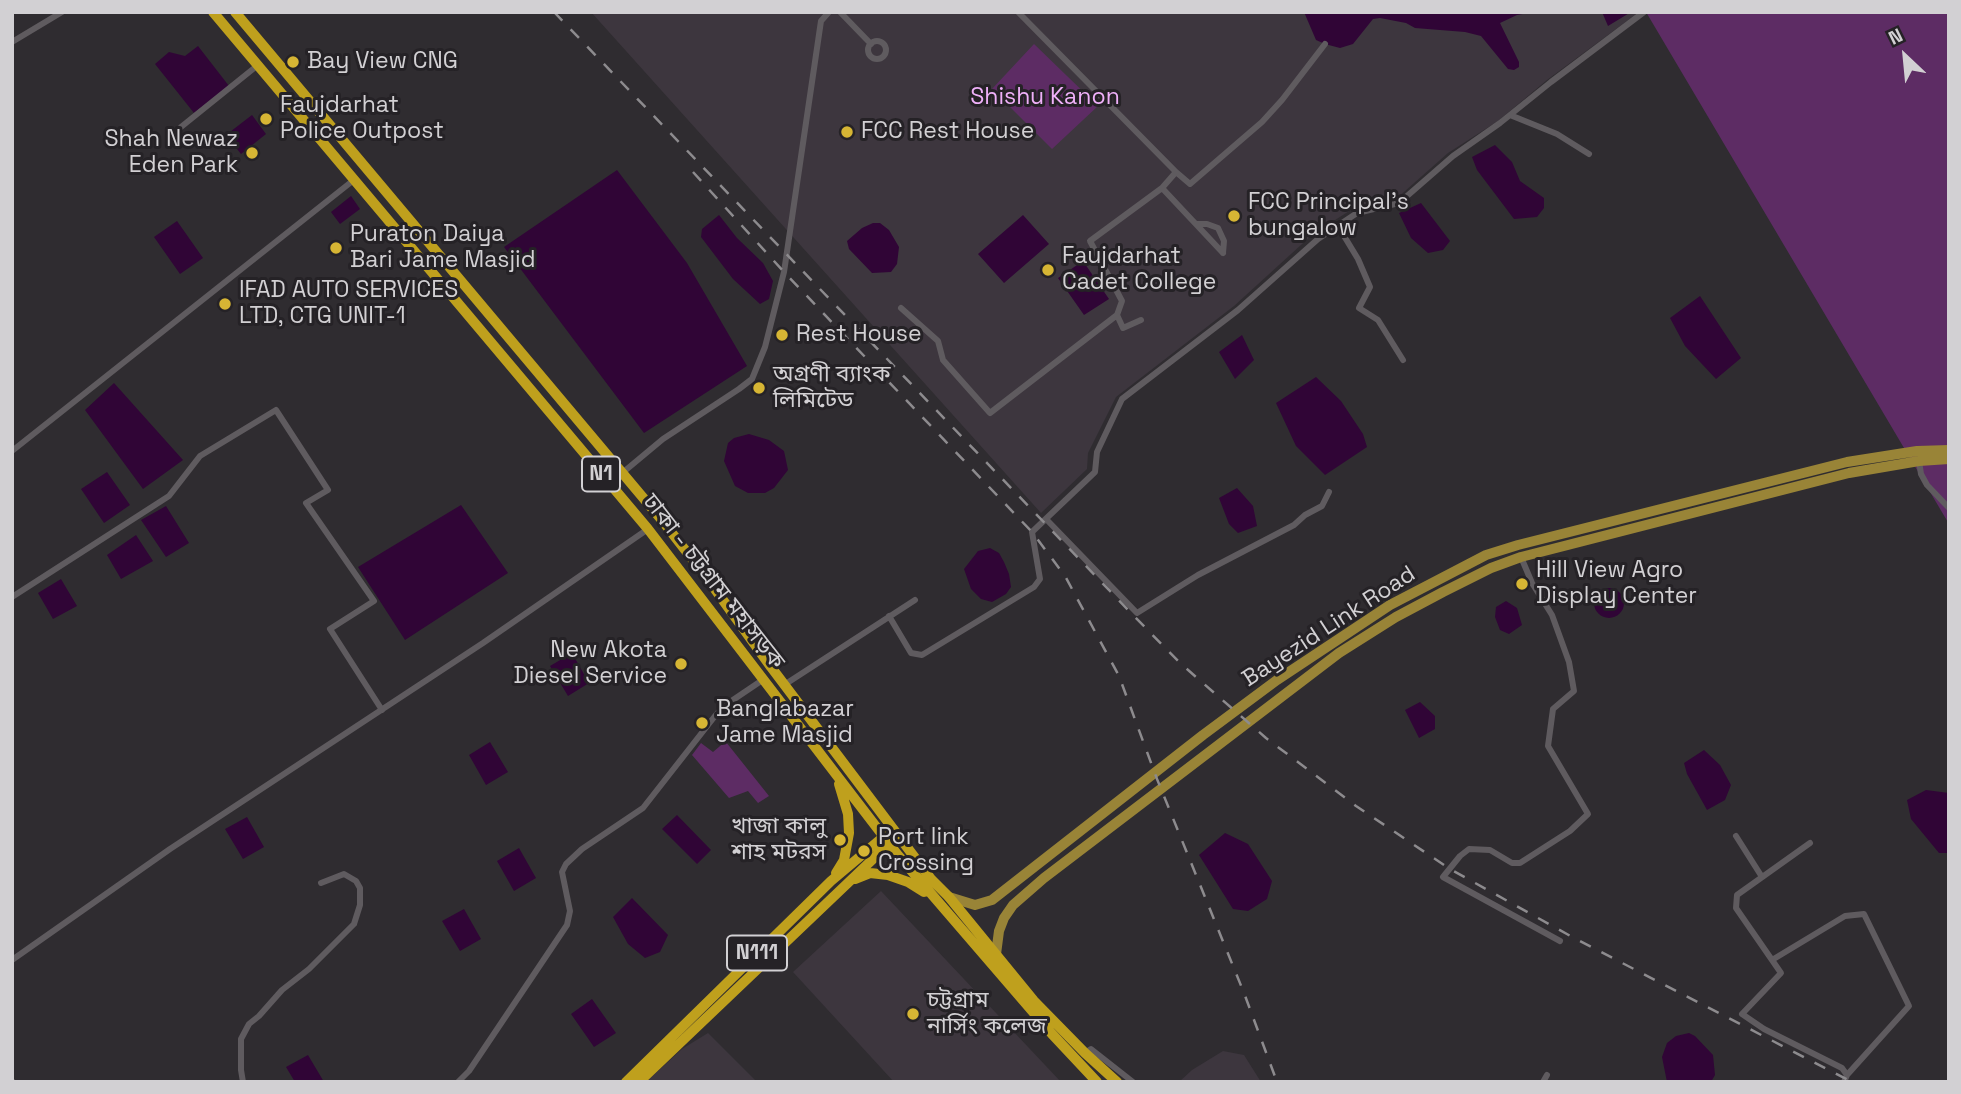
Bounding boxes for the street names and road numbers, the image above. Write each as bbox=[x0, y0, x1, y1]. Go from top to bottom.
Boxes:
road number: N1 bbox=[582, 456, 620, 491]
street label: ঢাকা - চট্টগ্রাম মহাসড়ক bbox=[636, 489, 790, 675]
street label: Bayezid Link Road bbox=[1237, 561, 1421, 693]
road number: N111 bbox=[727, 936, 787, 970]

